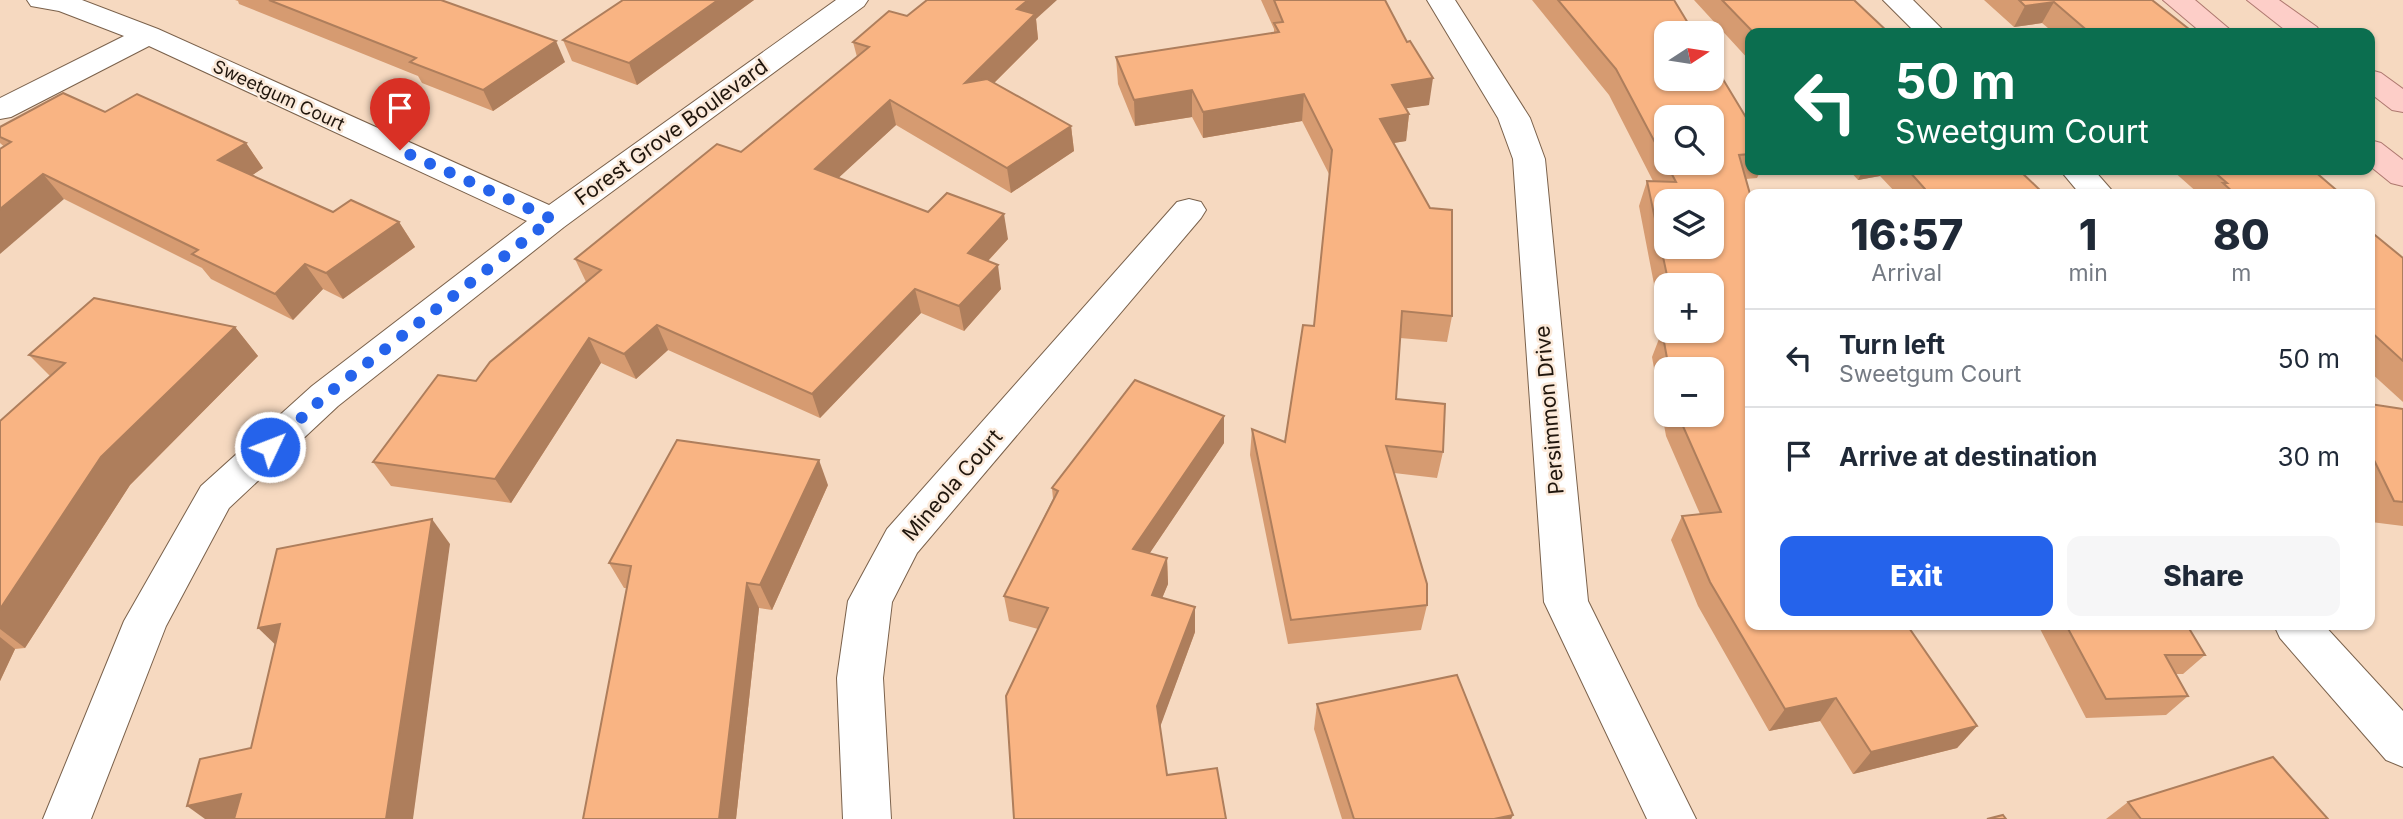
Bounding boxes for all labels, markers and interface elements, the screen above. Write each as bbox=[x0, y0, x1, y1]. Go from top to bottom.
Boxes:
north arrow bbox=[1654, 21, 1724, 91]
map controls bbox=[1654, 21, 1724, 427]
text: 50 m bbox=[1895, 52, 2016, 111]
street label: Forest Grove Boulevard bbox=[570, 54, 772, 210]
street label: Sweetgum Court bbox=[210, 55, 348, 135]
icon: left bbox=[1780, 56, 1871, 147]
pin bbox=[370, 78, 430, 150]
icon: arrive bbox=[381, 89, 419, 127]
button: search bbox=[1654, 105, 1724, 175]
text: Sweetgum Court bbox=[1895, 112, 2149, 151]
button: layers bbox=[1654, 189, 1724, 259]
text: 16:57 bbox=[1850, 209, 1963, 260]
text: 1 bbox=[2079, 209, 2097, 260]
text: 80 bbox=[2213, 209, 2270, 260]
text: Arrival bbox=[1871, 259, 1942, 287]
text: min bbox=[2068, 259, 2108, 287]
text: m bbox=[2231, 259, 2251, 287]
button: + bbox=[1654, 273, 1724, 343]
street label: Persimmon Drive bbox=[1529, 325, 1569, 495]
text: Turn left bbox=[1839, 329, 1945, 360]
icon: left bbox=[1780, 339, 1818, 377]
text: 50 m bbox=[2278, 343, 2340, 374]
button: − bbox=[1654, 357, 1724, 427]
text: Sweetgum Court bbox=[1839, 360, 2021, 388]
position arrow bbox=[233, 410, 307, 484]
street label: Mineola Court bbox=[897, 424, 1007, 546]
icon: arrive bbox=[1780, 437, 1818, 475]
text: Arrive at destination bbox=[1839, 441, 2098, 472]
text: 30 m bbox=[2277, 441, 2340, 472]
button: Exit bbox=[1780, 536, 2053, 616]
button: Share bbox=[2067, 536, 2340, 616]

